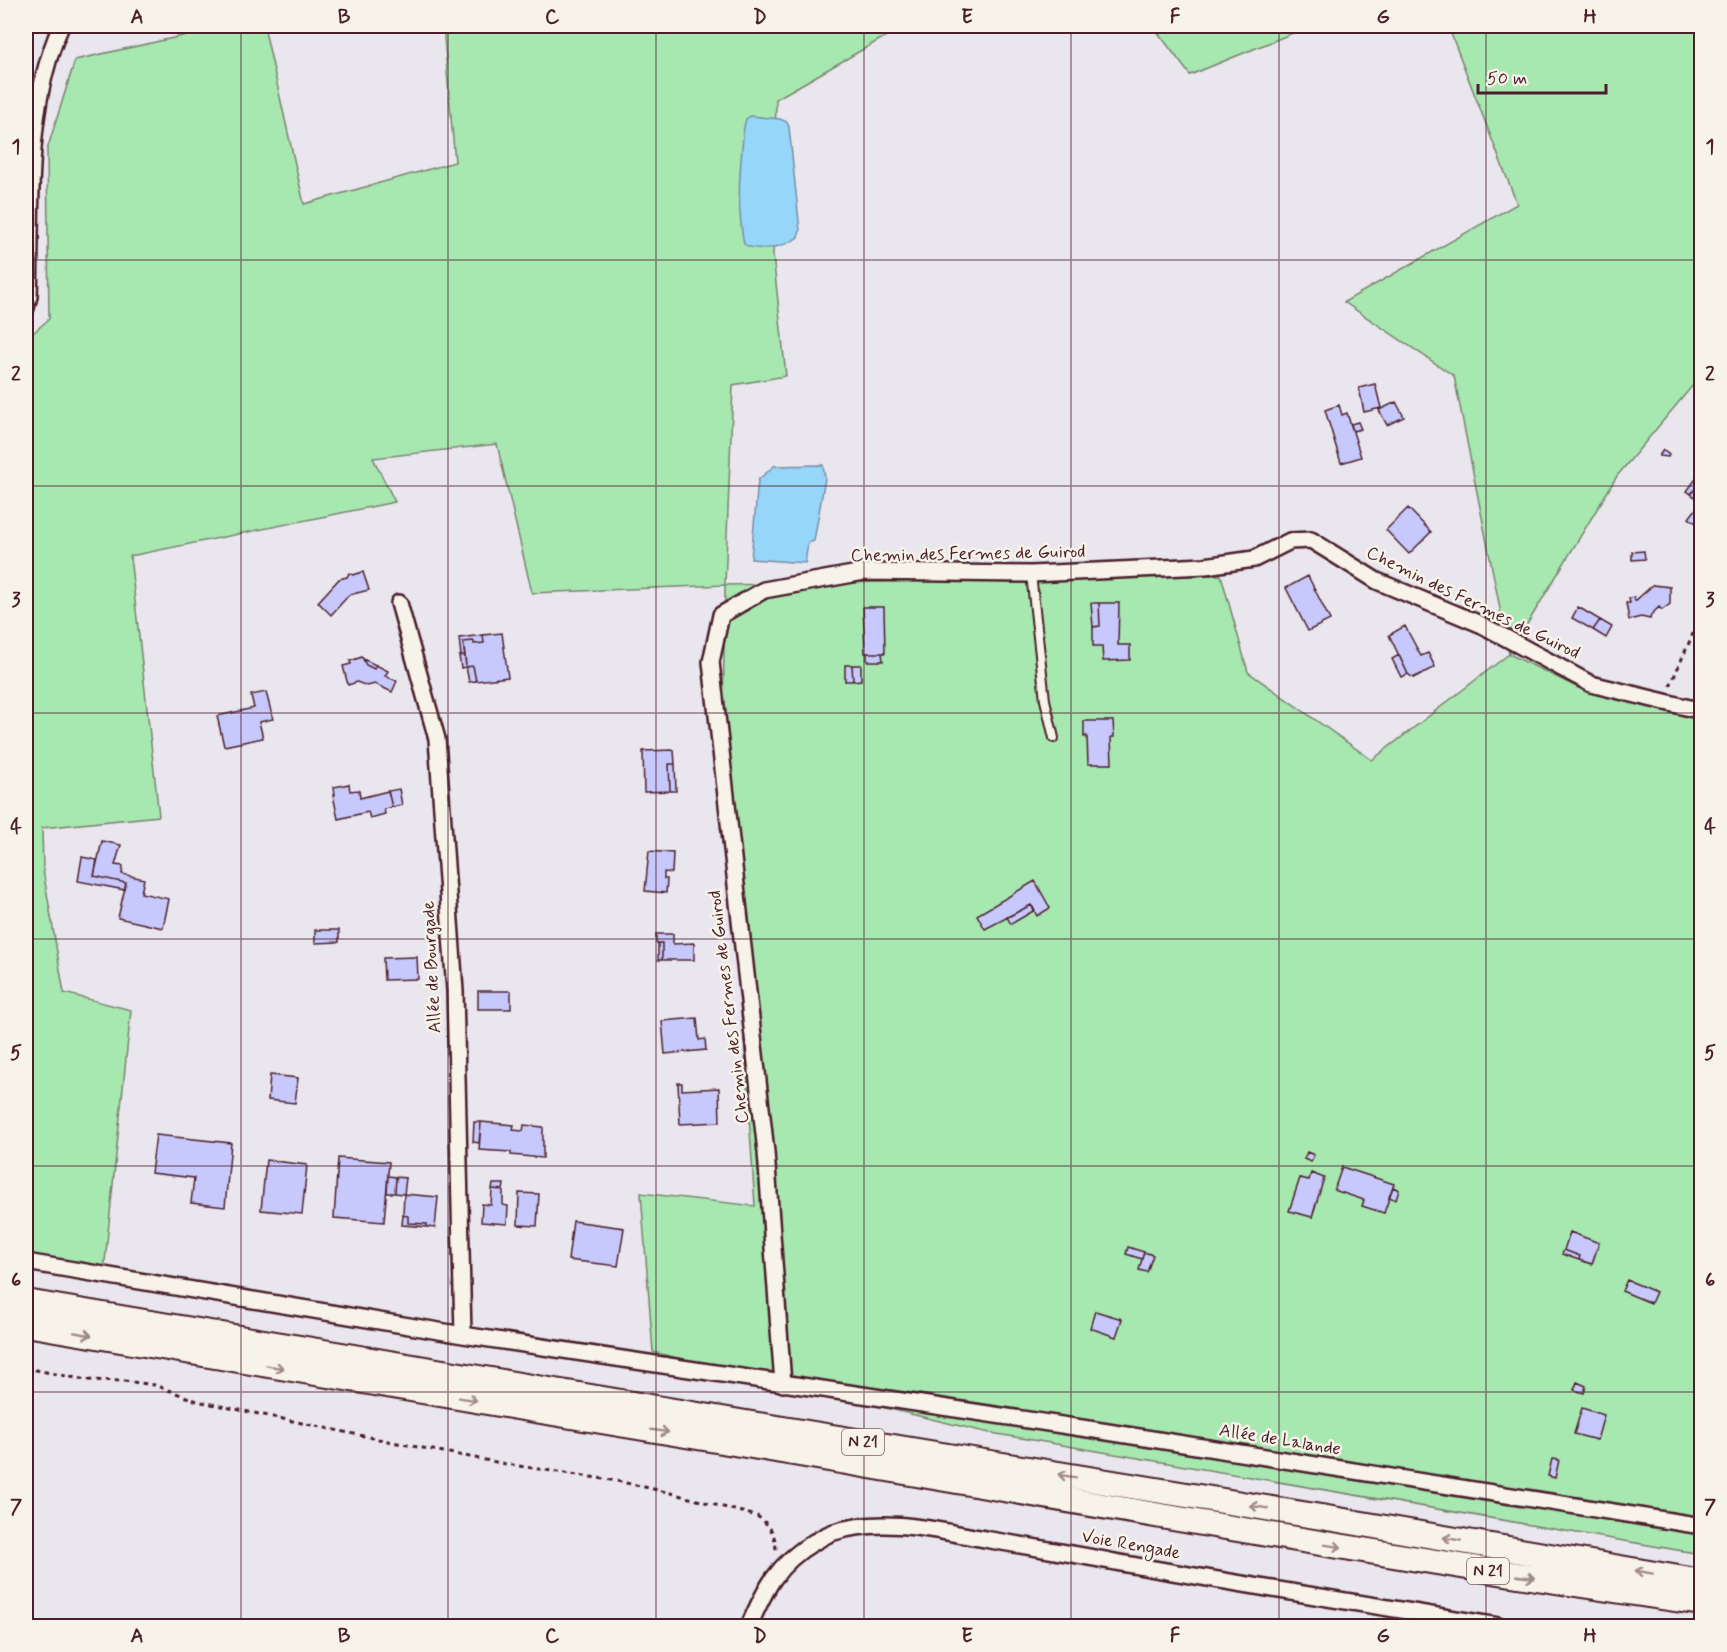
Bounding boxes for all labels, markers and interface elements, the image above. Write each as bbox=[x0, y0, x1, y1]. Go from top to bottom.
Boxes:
text: A bbox=[130, 4, 144, 31]
text: B bbox=[338, 4, 351, 31]
text: C bbox=[545, 4, 560, 31]
text: D bbox=[753, 4, 767, 31]
text: E bbox=[961, 4, 973, 31]
text: F bbox=[1170, 4, 1181, 31]
text: G bbox=[1376, 4, 1390, 31]
text: H bbox=[1583, 4, 1597, 31]
scale bar bbox=[1478, 57, 1606, 95]
text: 50 m bbox=[1487, 67, 1527, 91]
text: 1 bbox=[12, 134, 20, 161]
text: 1 bbox=[1706, 134, 1714, 161]
text: 2 bbox=[11, 361, 21, 388]
text: 2 bbox=[1705, 361, 1715, 388]
street label: Chemin des Fermes de Guirod bbox=[850, 540, 1086, 568]
street label: Chemin des Fermes de Guirod bbox=[1362, 541, 1584, 665]
text: 3 bbox=[11, 587, 21, 614]
text: 3 bbox=[1705, 587, 1715, 614]
text: 4 bbox=[10, 814, 22, 841]
text: 4 bbox=[1704, 814, 1716, 841]
street label: Chemin des Fermes de Guirod bbox=[703, 889, 755, 1125]
street label: Allée de Bourgade bbox=[417, 900, 447, 1034]
text: 5 bbox=[10, 1040, 22, 1067]
text: 5 bbox=[1704, 1040, 1716, 1067]
text: 6 bbox=[11, 1267, 21, 1294]
text: 6 bbox=[1705, 1267, 1715, 1294]
one-way arrow bbox=[73, 1329, 92, 1340]
one-way arrow bbox=[265, 1362, 285, 1373]
one-way arrow bbox=[457, 1393, 477, 1404]
street label: Allée de Lalande bbox=[1217, 1419, 1343, 1461]
one-way arrow bbox=[650, 1425, 669, 1436]
road number: N 21 bbox=[842, 1429, 884, 1455]
one-way arrow bbox=[1058, 1470, 1077, 1481]
text: 7 bbox=[10, 1494, 22, 1521]
text: 7 bbox=[1704, 1494, 1716, 1521]
one-way arrow bbox=[1250, 1501, 1270, 1512]
street label: Voie Rengade bbox=[1080, 1525, 1182, 1566]
one-way arrow bbox=[1442, 1533, 1462, 1544]
one-way arrow bbox=[1323, 1541, 1343, 1552]
road number: N 21 bbox=[1467, 1558, 1509, 1584]
one-way arrow bbox=[1634, 1566, 1654, 1577]
one-way arrow bbox=[1515, 1572, 1535, 1583]
text: A bbox=[130, 1623, 144, 1650]
text: B bbox=[338, 1623, 351, 1650]
text: C bbox=[545, 1623, 560, 1650]
text: D bbox=[753, 1623, 767, 1650]
text: E bbox=[961, 1623, 973, 1650]
text: F bbox=[1170, 1623, 1181, 1650]
text: G bbox=[1376, 1623, 1390, 1650]
text: H bbox=[1583, 1623, 1597, 1650]

